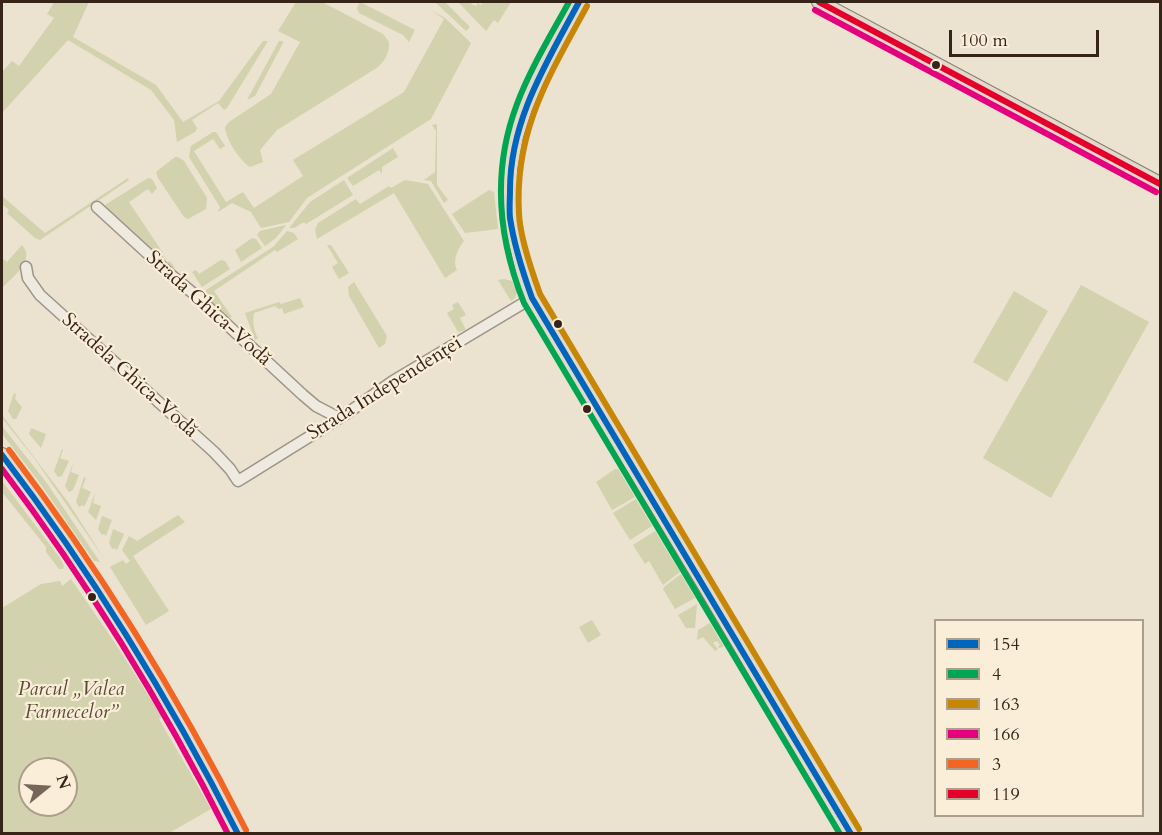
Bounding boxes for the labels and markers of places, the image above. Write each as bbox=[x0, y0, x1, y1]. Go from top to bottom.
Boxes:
unlabelled marker bbox=[930, 59, 942, 71]
unlabelled marker bbox=[552, 318, 564, 330]
unlabelled marker bbox=[581, 403, 593, 415]
unlabelled marker bbox=[86, 591, 98, 603]

